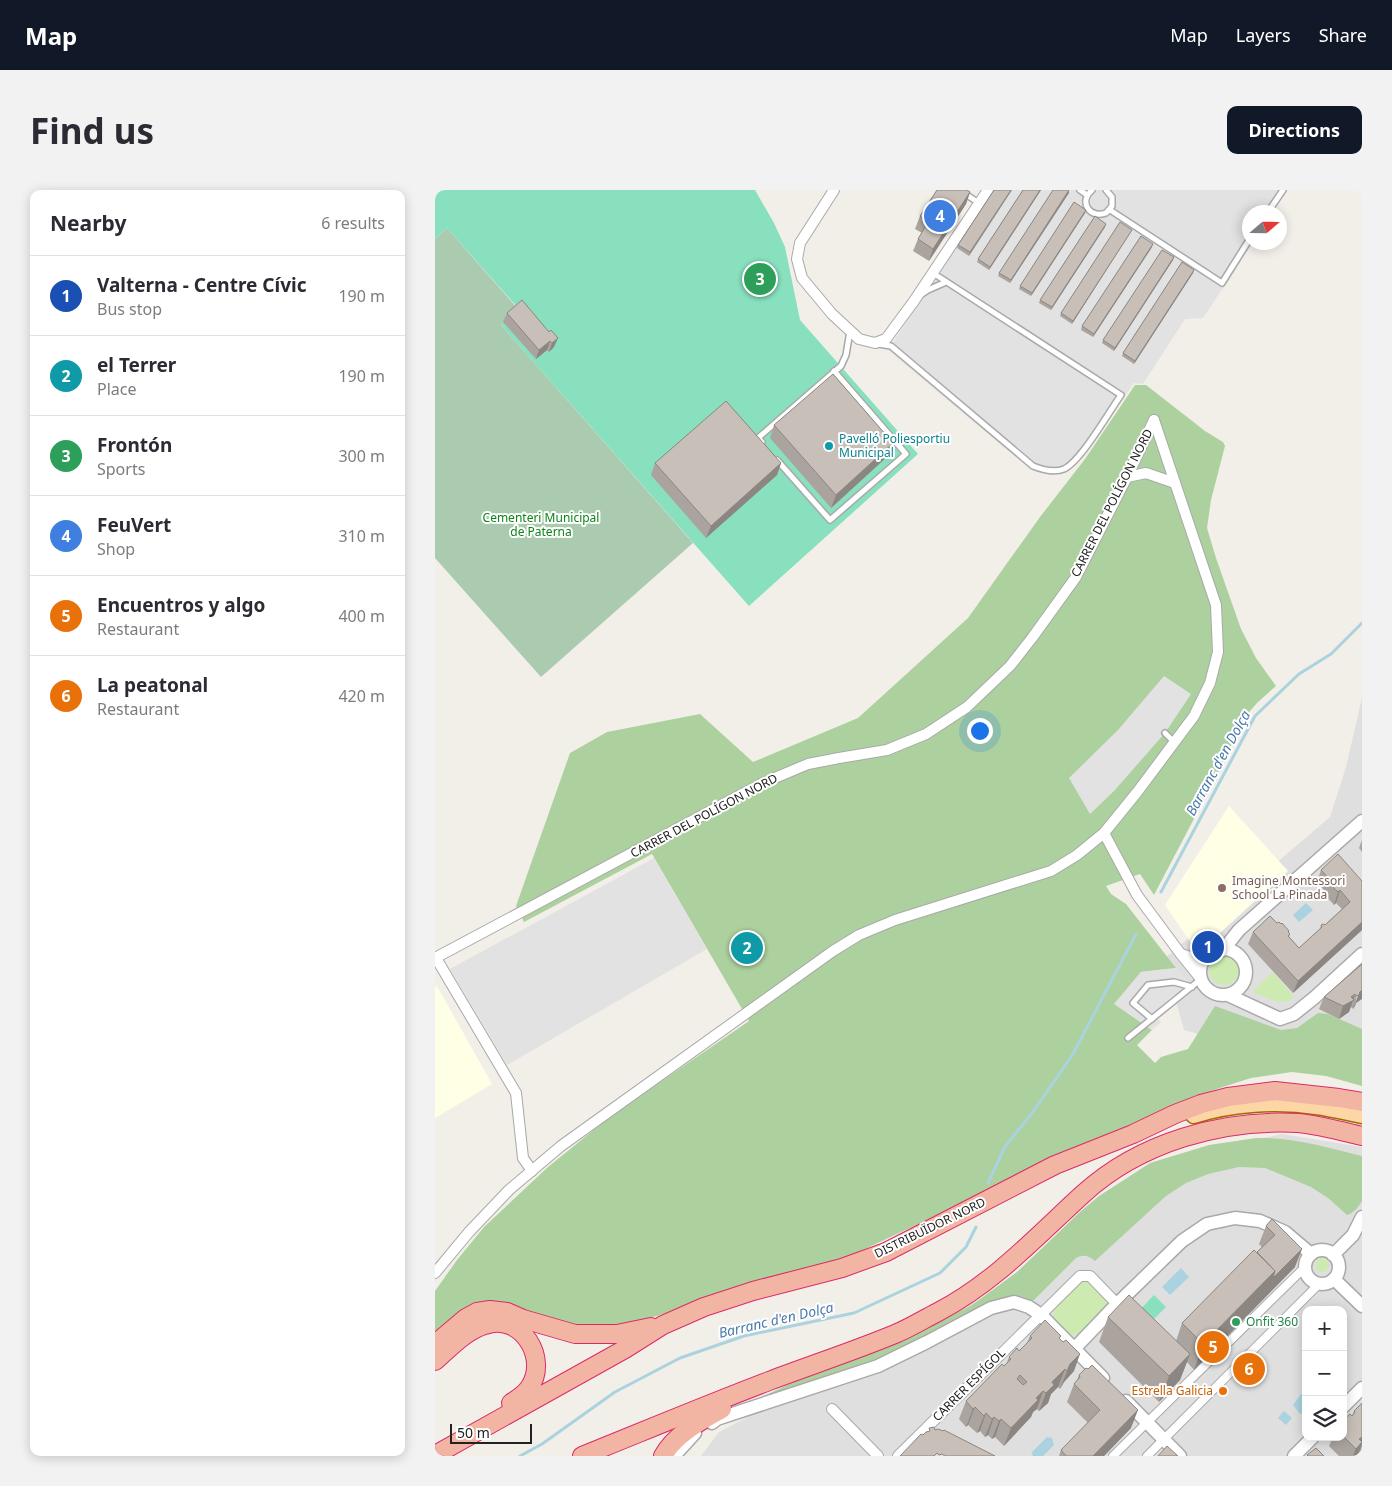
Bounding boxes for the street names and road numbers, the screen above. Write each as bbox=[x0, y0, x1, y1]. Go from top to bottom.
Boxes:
street label: CARRER DEL POLÍGON NORD bbox=[1067, 425, 1157, 580]
street label: CARRER DEL POLÍGON NORD bbox=[627, 769, 781, 862]
street label: DISTRIBUÏDOR NORD bbox=[871, 1193, 988, 1262]
street label: CARRER ESPÍGOL bbox=[929, 1345, 1009, 1425]

